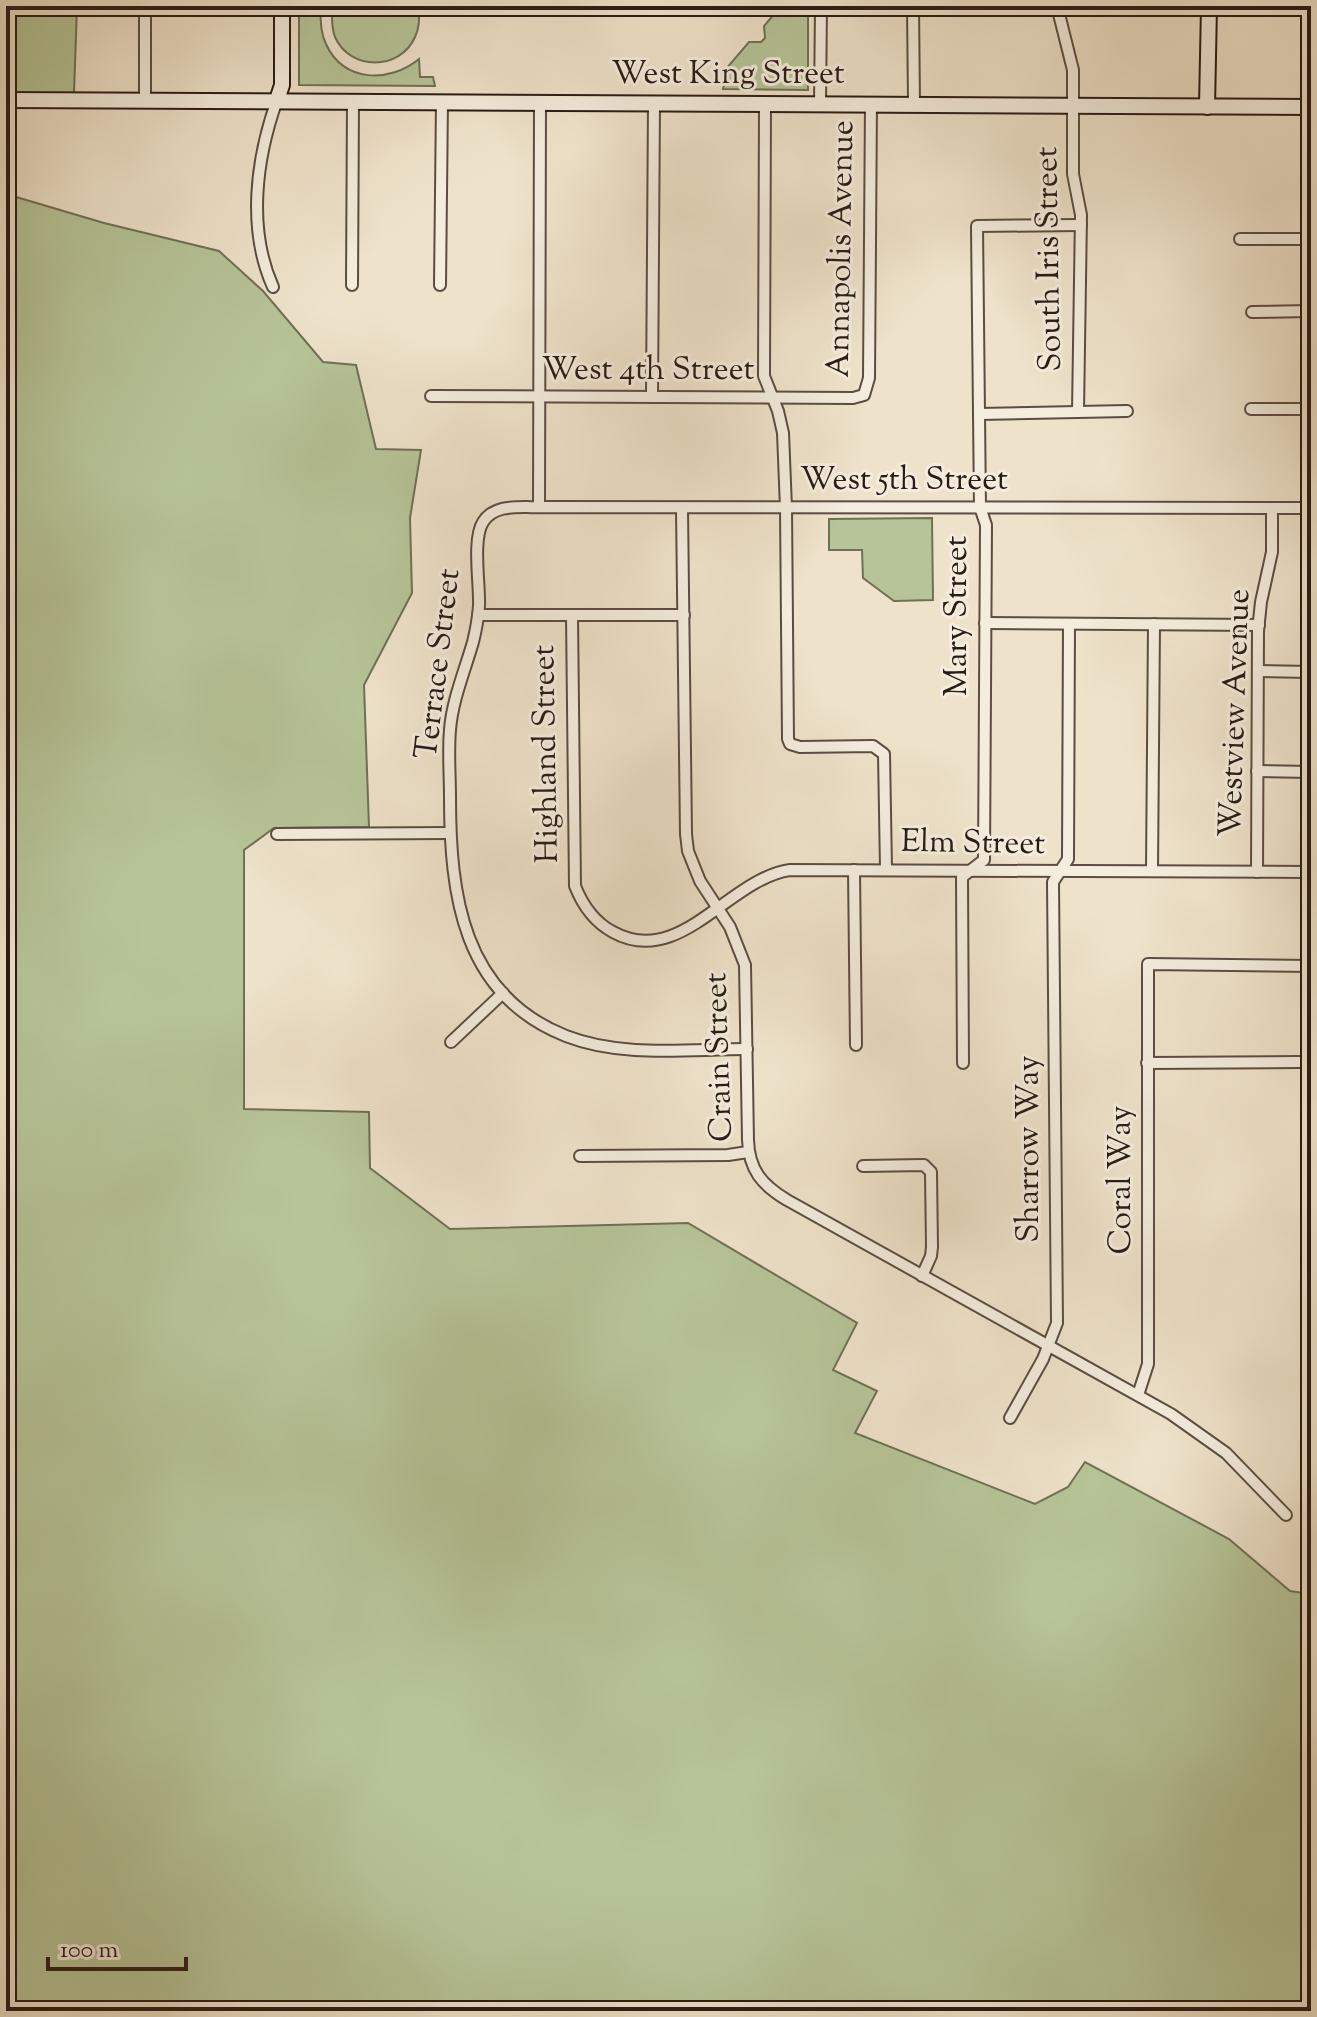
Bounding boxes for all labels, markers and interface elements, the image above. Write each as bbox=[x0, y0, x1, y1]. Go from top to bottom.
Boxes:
street label: West King Street bbox=[611, 52, 845, 98]
street label: Annapolis Avenue bbox=[817, 120, 867, 378]
street label: South Iris Street bbox=[1025, 146, 1075, 372]
street label: West 4th Street bbox=[542, 348, 754, 394]
street label: West 5th Street bbox=[800, 458, 1008, 504]
street label: Mary Street bbox=[935, 535, 981, 697]
street label: Terrace Street bbox=[404, 566, 474, 762]
street label: Westview Avenue bbox=[1209, 588, 1263, 838]
street label: Highland Street bbox=[522, 644, 572, 864]
street label: Elm Street bbox=[901, 820, 1046, 868]
street label: Crain Street bbox=[694, 971, 746, 1143]
street label: Sharrow Way bbox=[1007, 1055, 1053, 1243]
street label: Coral Way bbox=[1099, 1106, 1145, 1254]
scale bar bbox=[48, 1921, 186, 1971]
text: 100 m bbox=[60, 1934, 118, 1968]

